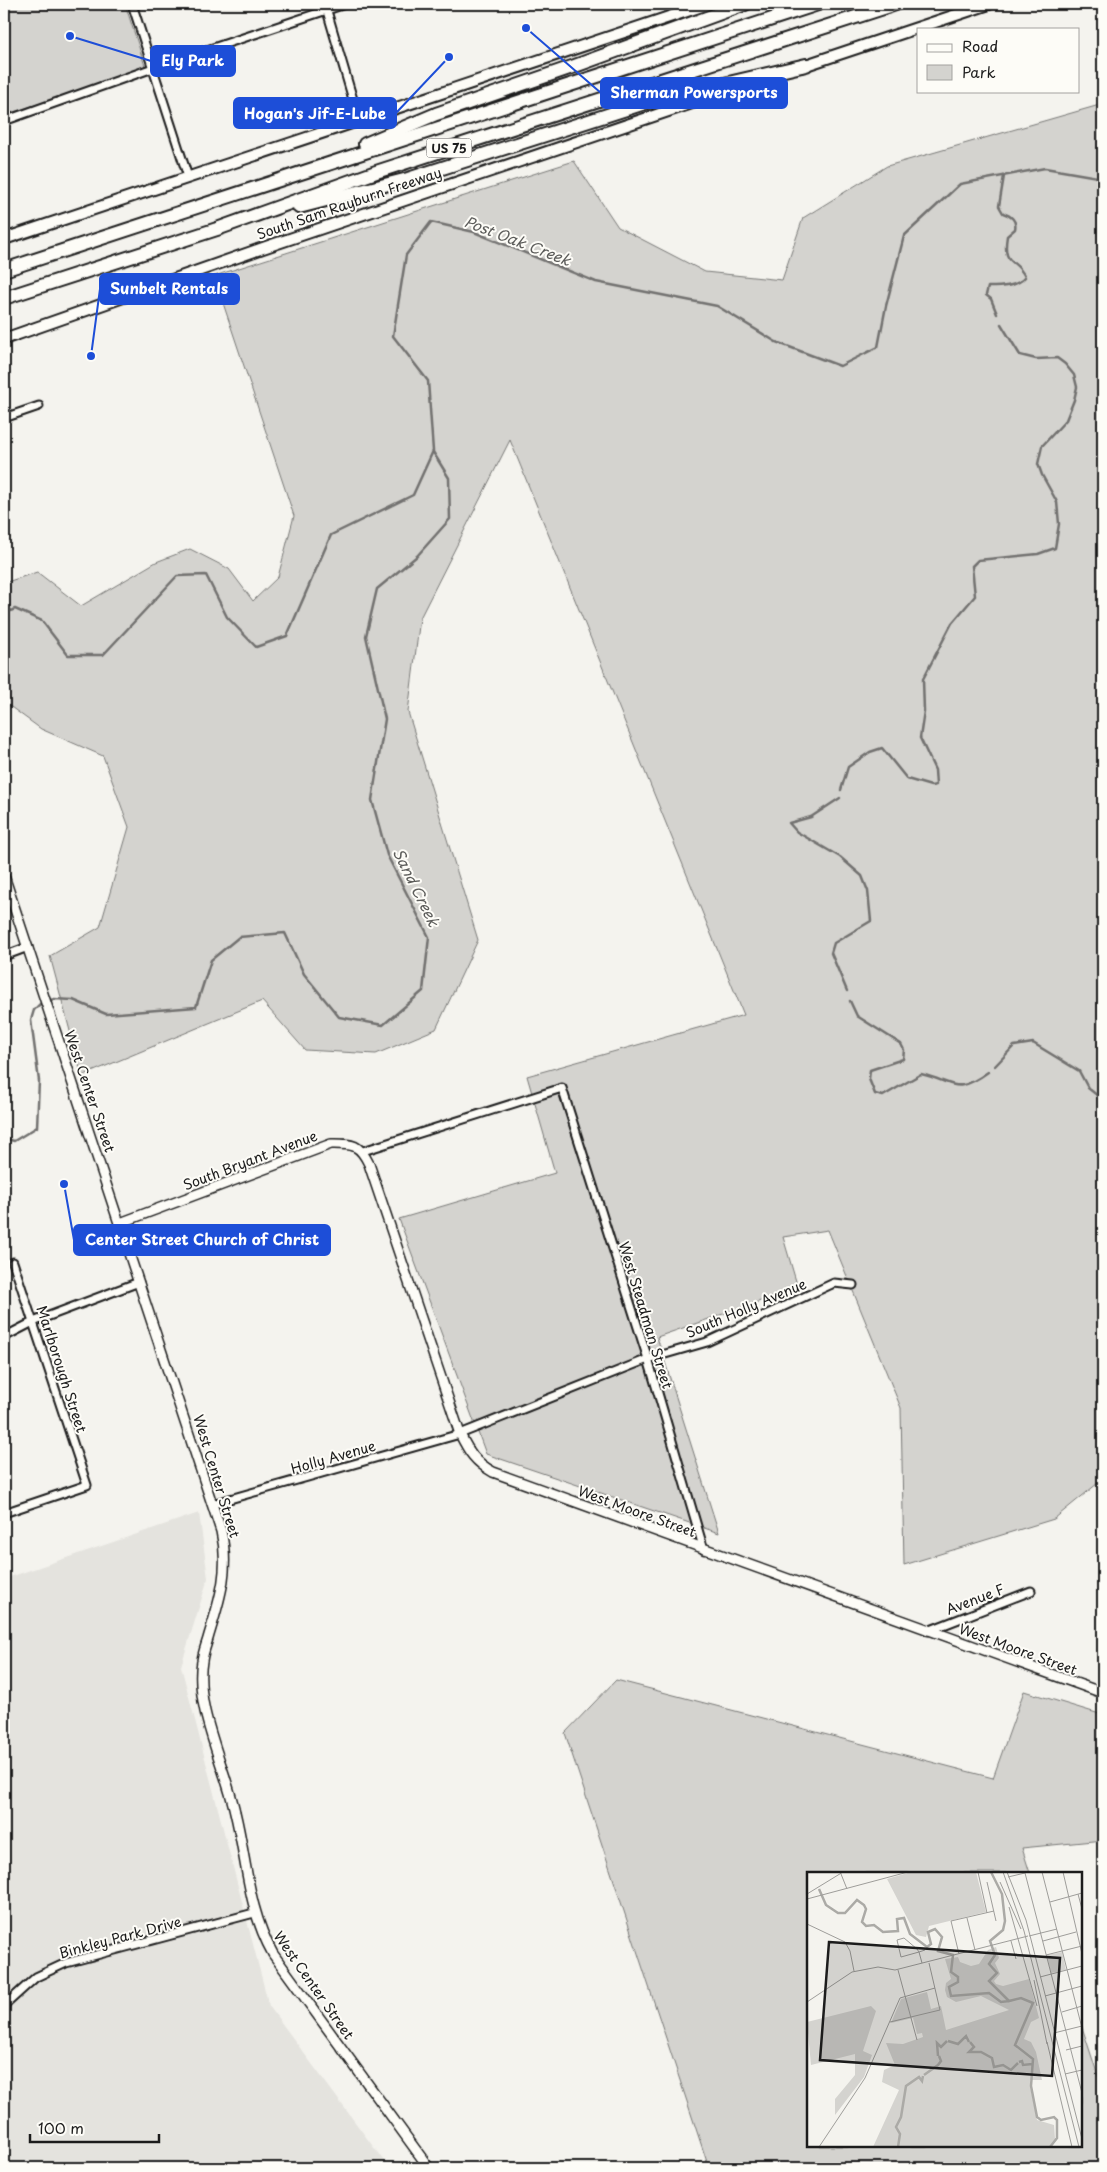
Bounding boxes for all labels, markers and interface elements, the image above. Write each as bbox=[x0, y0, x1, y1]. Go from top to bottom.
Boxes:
legend bbox=[917, 28, 1080, 92]
text: Road bbox=[962, 34, 998, 57]
callout: Ely Park bbox=[151, 46, 235, 76]
text: Ely Park bbox=[162, 48, 224, 71]
text: Park bbox=[962, 60, 996, 83]
callout: Sherman Powersports bbox=[601, 78, 787, 108]
text: Sherman Powersports bbox=[610, 80, 778, 103]
callout: Hogan's Jif-E-Lube bbox=[234, 98, 396, 128]
text: Hogan's Jif-E-Lube bbox=[244, 101, 386, 124]
road number: US 75 bbox=[426, 138, 472, 158]
street label: South Sam Rayburn Freeway bbox=[254, 161, 444, 245]
water label: Post Oak Creek bbox=[461, 209, 575, 271]
callout: Sunbelt Rentals bbox=[100, 274, 239, 304]
text: Sunbelt Rentals bbox=[110, 276, 228, 299]
water label: Sand Creek bbox=[388, 844, 446, 931]
street label: West Center Street bbox=[59, 1027, 121, 1155]
street label: South Bryant Avenue bbox=[180, 1125, 320, 1195]
callout: Center Street Church of Christ bbox=[74, 1225, 330, 1255]
text: Center Street Church of Christ bbox=[85, 1227, 319, 1250]
street label: West Steadman Street bbox=[614, 1239, 678, 1391]
street label: South Holly Avenue bbox=[682, 1273, 810, 1343]
street label: Marlborough Street bbox=[32, 1303, 93, 1435]
street label: West Center Street bbox=[188, 1412, 246, 1541]
street label: Holly Avenue bbox=[288, 1435, 378, 1479]
street label: West Moore Street bbox=[575, 1480, 699, 1542]
street label: Avenue F bbox=[943, 1578, 1007, 1620]
street label: West Moore Street bbox=[956, 1618, 1080, 1680]
inset map bbox=[807, 1872, 1082, 2147]
street label: Binkley Park Drive bbox=[57, 1911, 183, 1963]
street label: West Center Street bbox=[269, 1927, 359, 2044]
scale bar bbox=[30, 2112, 159, 2144]
text: 100 m bbox=[38, 2116, 84, 2139]

